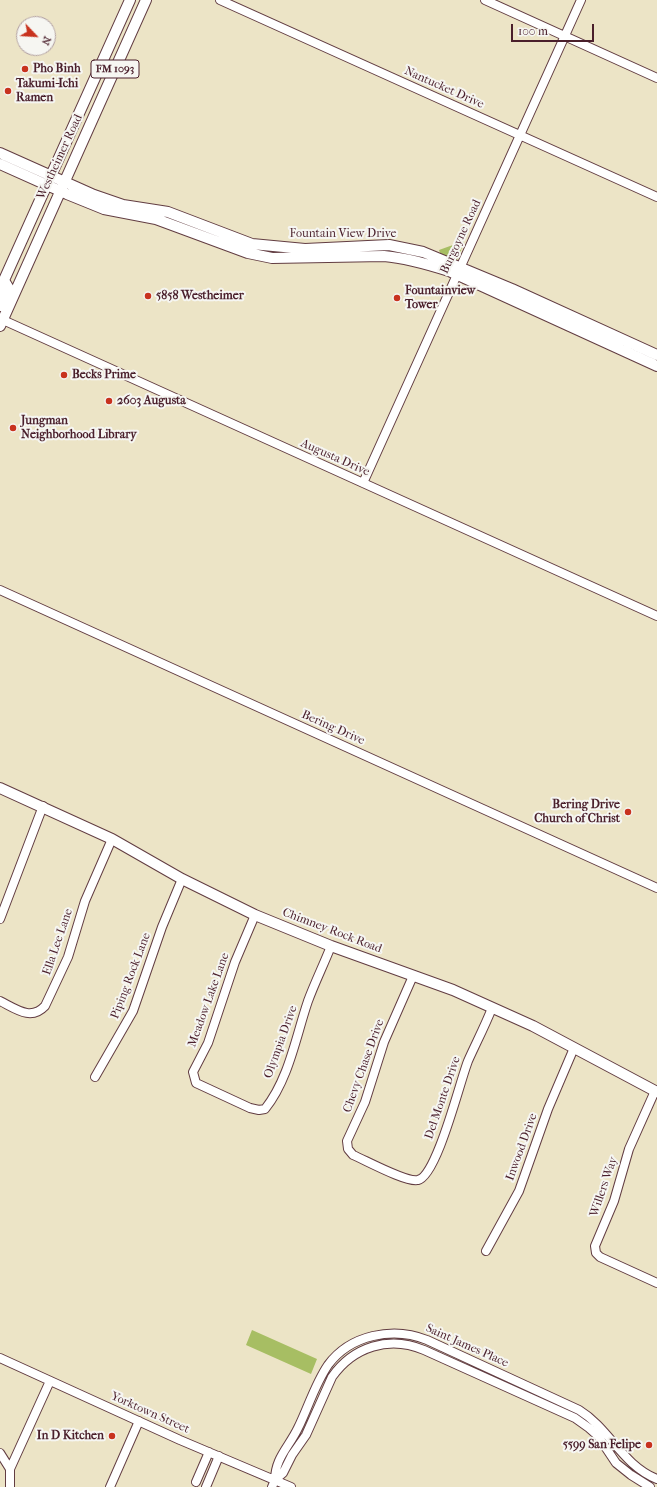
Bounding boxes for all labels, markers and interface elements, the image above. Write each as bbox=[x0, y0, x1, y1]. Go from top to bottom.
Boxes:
north arrow bbox=[16, 16, 56, 56]
scale bar bbox=[513, 16, 596, 42]
text: 100 m bbox=[518, 24, 548, 38]
text: N bbox=[39, 34, 54, 47]
road number: FM 1093 bbox=[91, 60, 139, 78]
place label: Pho Binh bbox=[33, 62, 81, 76]
marker: Pho Binh bbox=[20, 64, 30, 74]
street label: Nantucket Drive bbox=[402, 64, 486, 112]
place label: Takumi-Ichi Ramen bbox=[16, 77, 78, 105]
marker: Takumi-Ichi Ramen bbox=[3, 86, 13, 96]
street label: Westheimer Road bbox=[34, 112, 86, 202]
street label: Burgoyne Road bbox=[438, 198, 484, 276]
street label: Fountain View Drive bbox=[290, 227, 396, 241]
place label: Fountainview Tower bbox=[405, 284, 475, 312]
place label: 5858 Westheimer bbox=[156, 289, 244, 303]
marker: 5858 Westheimer bbox=[143, 291, 153, 301]
marker: Fountainview Tower bbox=[392, 293, 402, 303]
place label: Becks Prime bbox=[72, 368, 136, 382]
marker: Becks Prime bbox=[59, 370, 69, 380]
place label: 2603 Augusta bbox=[117, 394, 186, 408]
marker: 2603 Augusta bbox=[104, 396, 114, 406]
place label: Jungman Neighborhood Library bbox=[21, 414, 137, 442]
marker: Jungman Neighborhood Library bbox=[8, 423, 18, 433]
street label: Augusta Drive bbox=[298, 436, 372, 480]
street label: Bering Drive bbox=[299, 708, 367, 748]
place label: Bering Drive Church of Christ bbox=[534, 798, 620, 826]
marker: Bering Drive Church of Christ bbox=[623, 807, 633, 817]
street label: Chimney Rock Road bbox=[280, 905, 384, 957]
street label: Ella Lee Lane bbox=[40, 907, 76, 977]
street label: Piping Rock Lane bbox=[108, 931, 154, 1021]
street label: Meadow Lake Lane bbox=[185, 951, 233, 1049]
street label: Olympia Drive bbox=[261, 1004, 301, 1080]
street label: Chevy Chase Drive bbox=[340, 1017, 388, 1115]
street label: Del Monte Drive bbox=[422, 1055, 464, 1141]
street label: Inwood Drive bbox=[503, 1111, 541, 1183]
street label: Willers Way bbox=[587, 1155, 621, 1219]
street label: Saint James Place bbox=[423, 1321, 511, 1371]
street label: Yorktown Street bbox=[108, 1389, 192, 1437]
place label: In D Kitchen bbox=[37, 1429, 104, 1443]
marker: In D Kitchen bbox=[107, 1431, 117, 1441]
place label: 5599 San Felipe bbox=[563, 1438, 641, 1452]
marker: 5599 San Felipe bbox=[644, 1440, 654, 1450]

